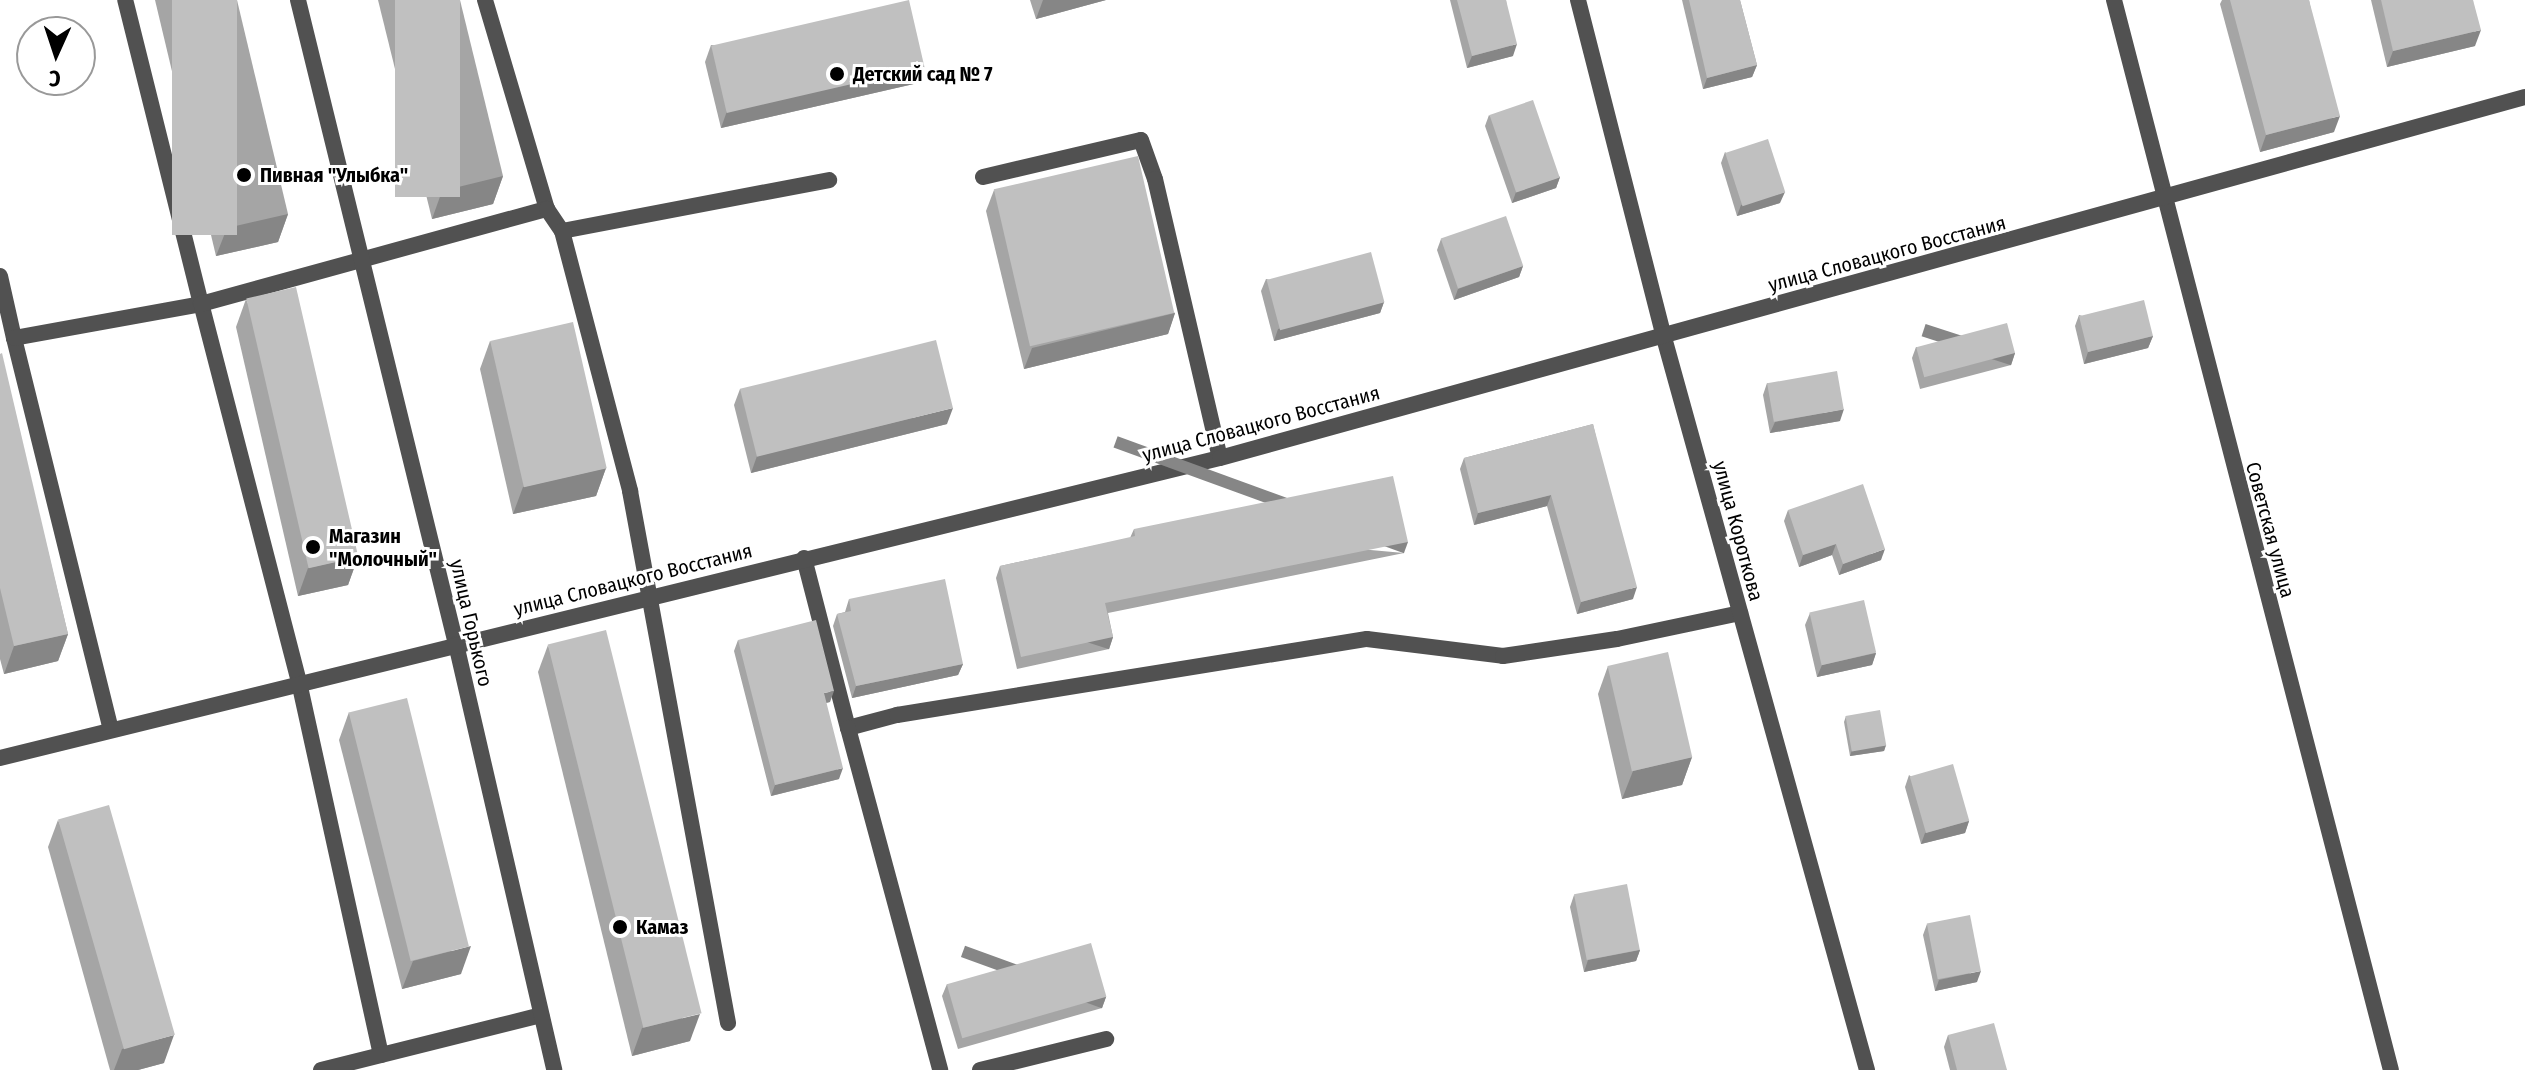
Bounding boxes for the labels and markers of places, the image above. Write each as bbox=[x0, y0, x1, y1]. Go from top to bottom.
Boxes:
place label: Детский сад № 7 bbox=[853, 62, 993, 86]
marker: Детский сад № 7 bbox=[828, 65, 846, 83]
place label: Пивная "Улыбка" bbox=[260, 163, 408, 187]
marker: Пивная "Улыбка" bbox=[235, 166, 253, 184]
place label: Магазин "Молочный" bbox=[329, 524, 437, 571]
marker: Магазин "Молочный" bbox=[304, 538, 322, 556]
place label: Камаз bbox=[636, 915, 688, 939]
marker: Камаз bbox=[611, 918, 629, 936]

